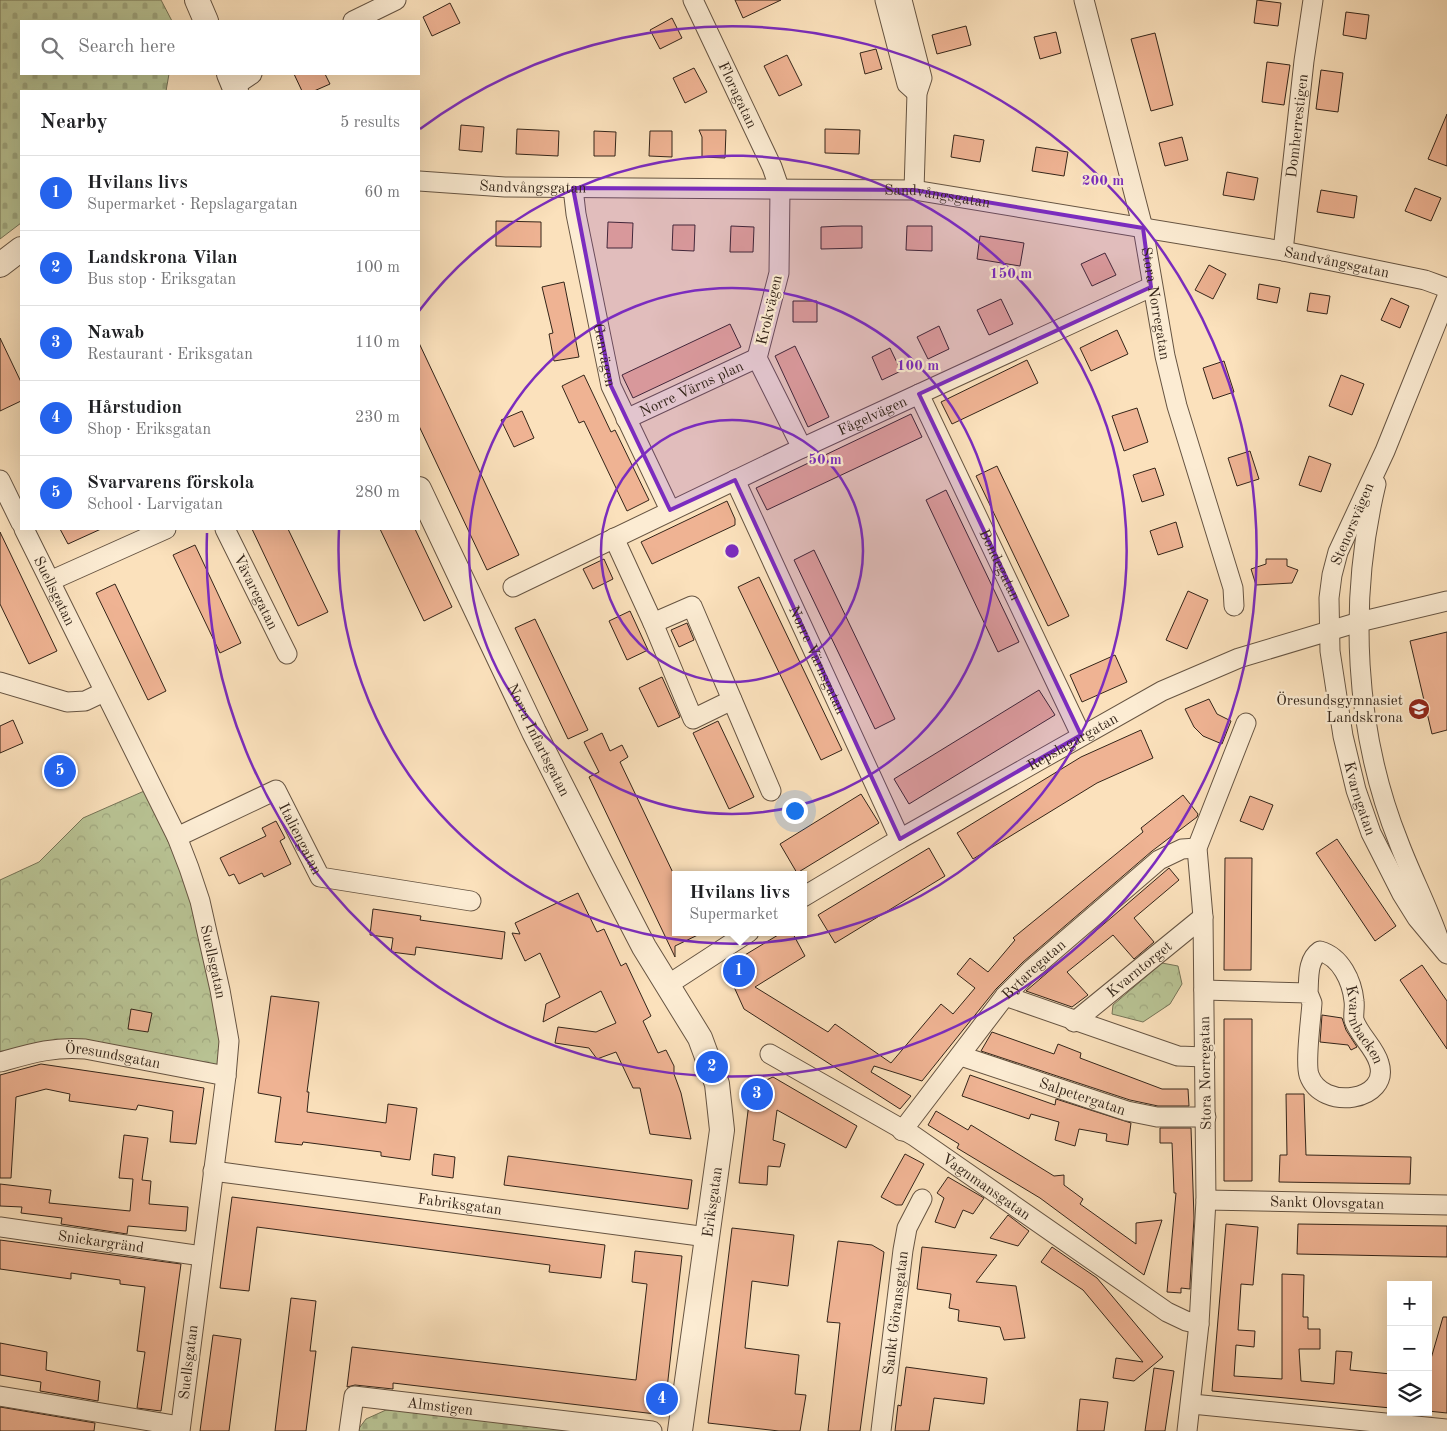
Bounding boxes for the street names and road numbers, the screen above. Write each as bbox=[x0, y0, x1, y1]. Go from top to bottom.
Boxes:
street label: Floragatan bbox=[714, 60, 759, 131]
street label: Domherrestigen bbox=[1285, 73, 1312, 179]
street label: Sandvångsgatan bbox=[479, 179, 586, 197]
street label: Sandvångsgatan bbox=[884, 184, 991, 211]
street label: Sandvångsgatan bbox=[1282, 245, 1390, 281]
street label: Stora Norregatan bbox=[1137, 246, 1172, 361]
street label: Krokvägen bbox=[755, 274, 786, 347]
street label: Genvägen bbox=[589, 322, 617, 388]
street label: Norre Värns plan bbox=[638, 359, 746, 421]
street label: Fågelvägen bbox=[836, 395, 910, 439]
street label: Stenorsvägen bbox=[1329, 481, 1378, 568]
street label: Bondegatan bbox=[975, 527, 1022, 603]
street label: Vävaregatan bbox=[230, 552, 280, 632]
street label: Suellsgatan bbox=[30, 554, 77, 628]
street label: Norre Värnsgatan bbox=[785, 604, 848, 717]
street label: Norra Infartsgatan bbox=[503, 682, 571, 799]
street label: Repslagargatan bbox=[1025, 711, 1121, 774]
street label: Kvarngatan bbox=[1340, 760, 1377, 838]
street label: Italiengatan bbox=[275, 801, 324, 877]
street label: Suellsgatan bbox=[197, 924, 227, 1000]
street label: Bytaregatan bbox=[1000, 938, 1069, 1003]
street label: Kvarntorget bbox=[1104, 939, 1176, 1001]
street label: Kvarnbacken bbox=[1342, 984, 1385, 1066]
street label: Stora Norregatan bbox=[1198, 1016, 1215, 1130]
street label: Öresundsgatan bbox=[65, 1039, 162, 1072]
street label: Salpetergatan bbox=[1037, 1076, 1127, 1119]
street label: Vagnmansgatan bbox=[939, 1152, 1033, 1224]
street label: Eriksgatan bbox=[701, 1166, 726, 1238]
street label: Fabriksgatan bbox=[416, 1192, 503, 1219]
street label: Sankt Olovsgatan bbox=[1270, 1195, 1384, 1213]
street label: Snickargränd bbox=[57, 1229, 145, 1257]
street label: Sankt Göransgatan bbox=[882, 1250, 912, 1376]
street label: Suellsgatan bbox=[177, 1324, 202, 1400]
street label: Almstigen bbox=[406, 1396, 474, 1419]

